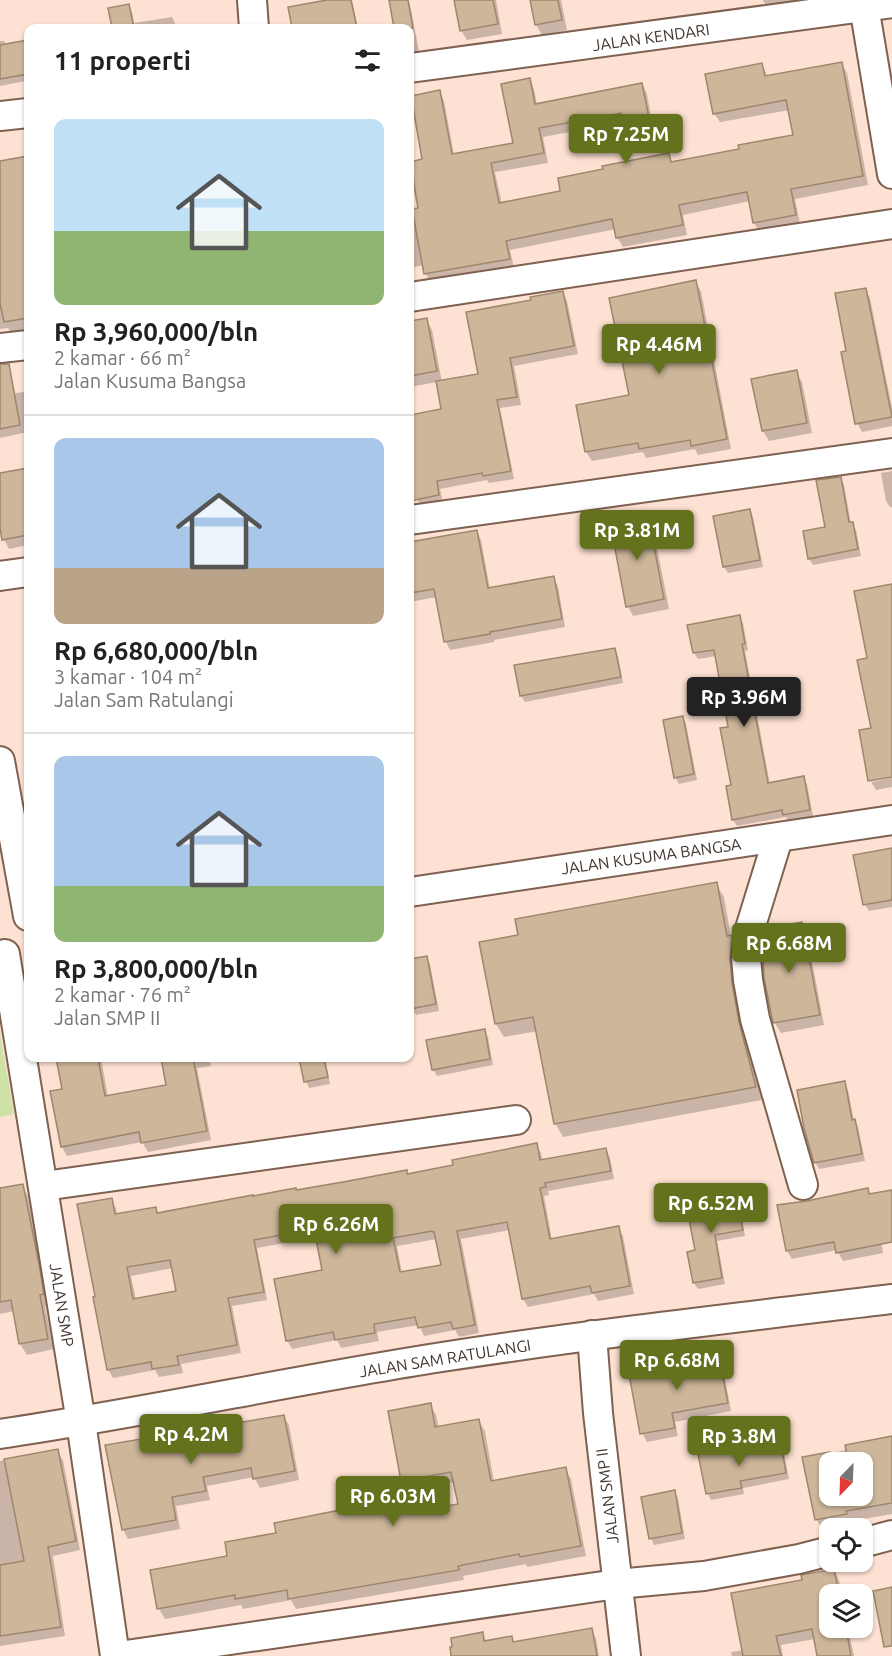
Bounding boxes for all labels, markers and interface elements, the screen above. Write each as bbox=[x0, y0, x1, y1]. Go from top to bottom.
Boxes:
street label: JALAN KENDARI bbox=[591, 20, 711, 54]
icon: filters bbox=[351, 44, 384, 77]
text: 11 properti bbox=[54, 46, 191, 75]
pin: Rp 7.25M bbox=[564, 114, 688, 165]
text: Rp 7.25M bbox=[583, 122, 669, 145]
icon: home bbox=[165, 158, 273, 266]
text: Rp 3,960,000/bln bbox=[54, 317, 258, 346]
pin: Rp 4.46M bbox=[597, 324, 721, 375]
text: Rp 4.46M bbox=[616, 332, 702, 355]
text: 2 kamar · 66 m² bbox=[54, 346, 191, 369]
text: Jalan Kusuma Bangsa bbox=[54, 369, 246, 392]
icon: home bbox=[165, 477, 273, 585]
pin: Rp 3.81M bbox=[575, 510, 699, 561]
text: Rp 3.81M bbox=[594, 518, 680, 541]
text: Rp 6,680,000/bln bbox=[54, 636, 258, 665]
text: 3 kamar · 104 m² bbox=[54, 665, 202, 688]
pin: Rp 3.96M bbox=[682, 677, 806, 728]
text: Rp 3.96M bbox=[701, 685, 787, 708]
text: Jalan Sam Ratulangi bbox=[54, 688, 234, 711]
icon: home bbox=[165, 795, 273, 903]
street label: JALAN KUSUMA BANGSA bbox=[560, 834, 743, 878]
pin: Rp 6.68M bbox=[727, 923, 851, 974]
text: Rp 6.68M bbox=[746, 931, 832, 954]
text: Rp 3,800,000/bln bbox=[54, 954, 258, 983]
text: 2 kamar · 76 m² bbox=[54, 983, 191, 1006]
text: Jalan SMP II bbox=[54, 1006, 160, 1029]
pin: Rp 6.52M bbox=[649, 1183, 773, 1234]
text: Rp 6.52M bbox=[668, 1191, 754, 1214]
pin: Rp 6.26M bbox=[274, 1204, 398, 1255]
text: Rp 6.26M bbox=[293, 1212, 379, 1235]
street label: JALAN SMP bbox=[47, 1262, 77, 1348]
street label: JALAN SAM RATULANGI bbox=[358, 1336, 532, 1380]
pin: Rp 6.68M bbox=[615, 1340, 739, 1391]
text: Rp 6.68M bbox=[634, 1348, 720, 1371]
pin: Rp 4.2M bbox=[136, 1414, 246, 1465]
pin: Rp 3.8M bbox=[684, 1416, 794, 1467]
text: Rp 4.2M bbox=[153, 1422, 229, 1445]
text: Rp 3.8M bbox=[701, 1424, 777, 1447]
street label: JALAN SMP II bbox=[592, 1447, 622, 1545]
north arrow bbox=[819, 1452, 873, 1506]
map controls bbox=[819, 1452, 873, 1638]
pin: Rp 6.03M bbox=[331, 1476, 455, 1527]
text: Rp 6.03M bbox=[350, 1484, 436, 1507]
button: locate bbox=[819, 1518, 873, 1572]
button: layers bbox=[819, 1584, 873, 1638]

